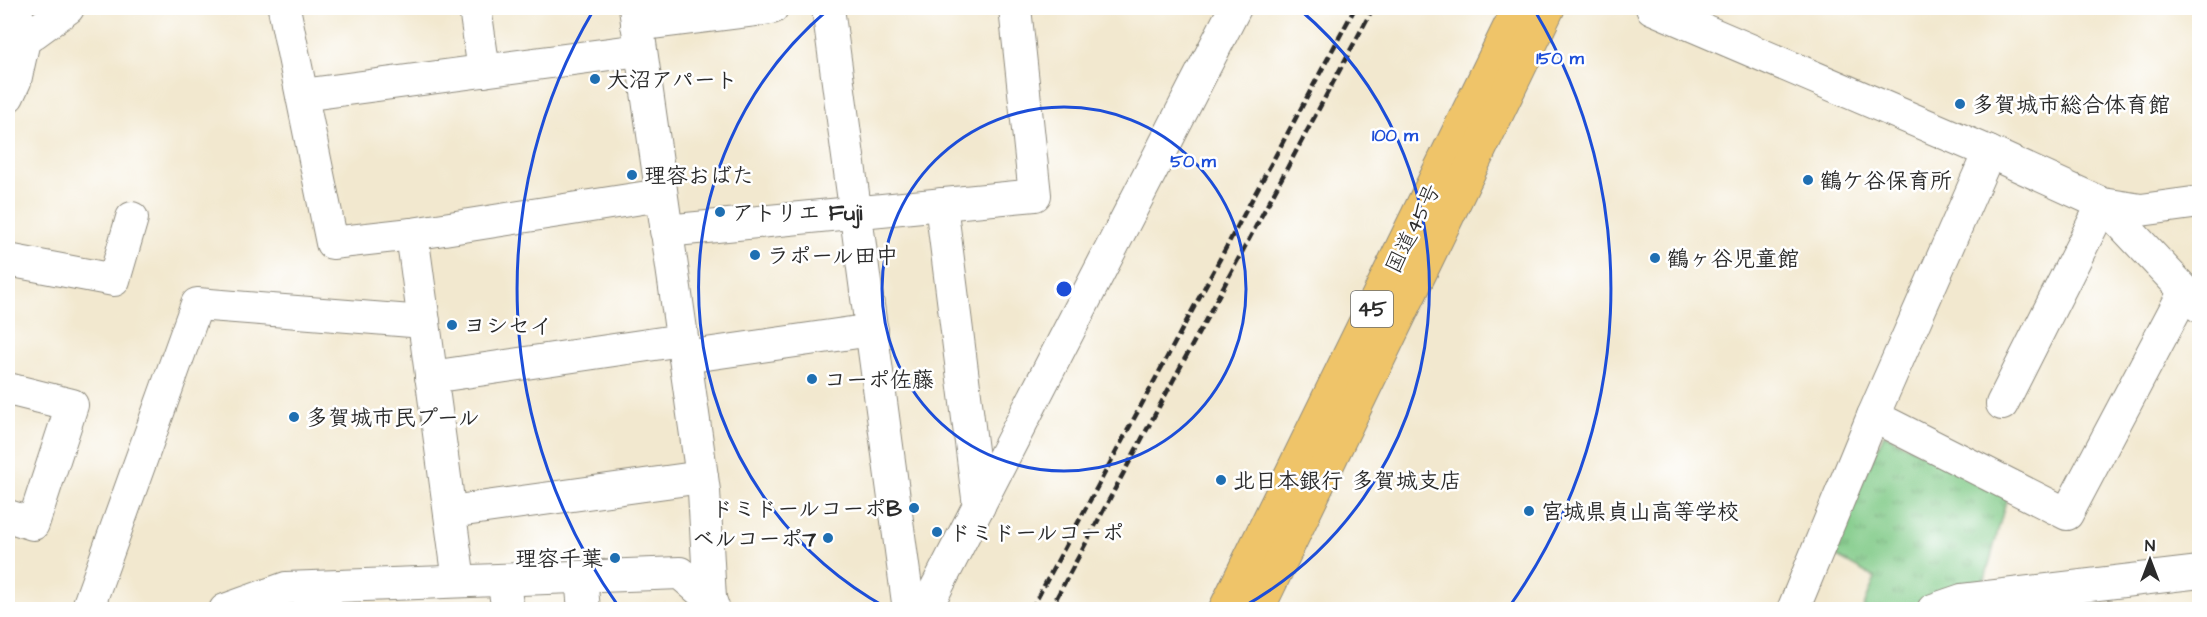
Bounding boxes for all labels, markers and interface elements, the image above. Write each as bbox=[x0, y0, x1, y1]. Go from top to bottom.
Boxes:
text: 150 m bbox=[1536, 46, 1585, 71]
place label: 大沼アパート bbox=[607, 65, 738, 96]
marker: 大沼アパート bbox=[588, 72, 602, 86]
place label: 多賀城市総合体育館 bbox=[1972, 90, 2170, 121]
marker: 多賀城市総合体育館 bbox=[1953, 97, 1967, 111]
text: 100 m bbox=[1372, 123, 1419, 148]
text: 50 m bbox=[1170, 149, 1217, 174]
place label: 理容おばた bbox=[644, 161, 754, 192]
place label: 鶴ケ谷保育所 bbox=[1820, 166, 1952, 197]
marker: 理容おばた bbox=[625, 168, 639, 182]
marker: 鶴ケ谷保育所 bbox=[1801, 173, 1815, 187]
street label: 国道45号 bbox=[1378, 178, 1448, 279]
place label: アトリエ Fuji bbox=[732, 198, 863, 229]
marker: アトリエ Fuji bbox=[713, 205, 727, 219]
place label: ラポール田中 bbox=[767, 241, 898, 272]
place label: 鶴ヶ谷児童館 bbox=[1667, 244, 1799, 275]
marker: ラポール田中 bbox=[748, 248, 762, 262]
marker: 鶴ヶ谷児童館 bbox=[1648, 251, 1662, 265]
centre of rings bbox=[1054, 279, 1074, 299]
road number: 45 bbox=[1351, 291, 1393, 327]
place label: ヨシセイ bbox=[464, 311, 552, 342]
marker: ヨシセイ bbox=[445, 318, 459, 332]
place label: コーポ佐藤 bbox=[824, 365, 934, 396]
marker: コーポ佐藤 bbox=[805, 372, 819, 386]
place label: 多賀城市民プール bbox=[306, 403, 480, 434]
marker: 多賀城市民プール bbox=[287, 410, 301, 424]
place label: 北日本銀行 多賀城支店 bbox=[1233, 466, 1462, 497]
marker: 北日本銀行 多賀城支店 bbox=[1214, 473, 1228, 487]
place label: ドミドールコーポB bbox=[711, 494, 902, 525]
place label: 宮城県貞山高等学校 bbox=[1541, 497, 1739, 528]
marker: ドミドールコーポB bbox=[907, 501, 921, 515]
marker: 宮城県貞山高等学校 bbox=[1522, 504, 1536, 518]
place label: ドミドールコーポ bbox=[949, 518, 1124, 549]
place label: ベルコーポ7 bbox=[692, 524, 816, 555]
marker: ドミドールコーポ bbox=[930, 525, 944, 539]
north arrow bbox=[2120, 530, 2180, 590]
marker: ベルコーポ7 bbox=[821, 531, 835, 545]
text: N bbox=[2145, 535, 2155, 557]
place label: 理容千葉 bbox=[515, 544, 603, 575]
marker: 理容千葉 bbox=[608, 551, 622, 565]

